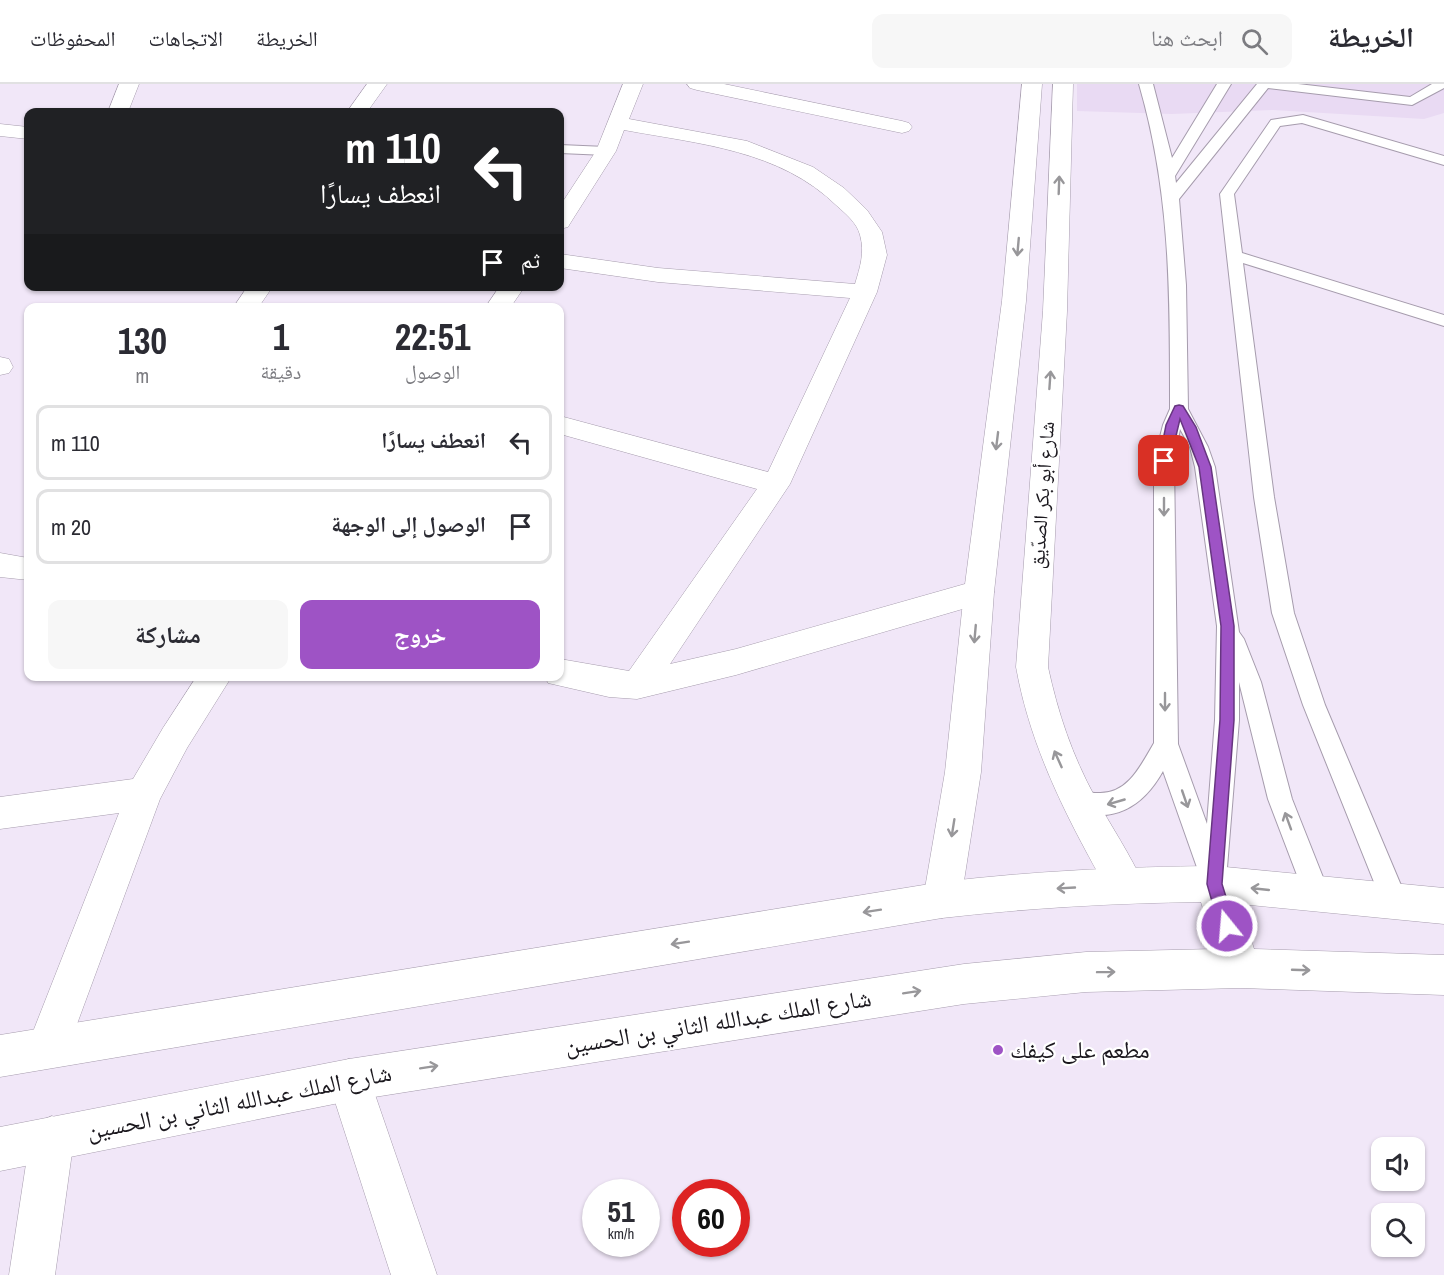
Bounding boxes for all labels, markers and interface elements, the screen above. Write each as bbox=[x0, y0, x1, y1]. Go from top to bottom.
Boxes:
search box bbox=[872, 14, 1292, 68]
text: الخريطة bbox=[1328, 18, 1414, 56]
text: ابحث هنا bbox=[1151, 23, 1223, 53]
text: المحفوظات bbox=[30, 24, 115, 53]
text: الاتجاهات bbox=[148, 24, 223, 53]
text: الخريطة bbox=[256, 24, 318, 53]
icon: search bbox=[1238, 25, 1271, 58]
text: 110 m bbox=[345, 120, 441, 176]
icon: left bbox=[462, 132, 540, 210]
text: انعطف يسارًا bbox=[320, 175, 441, 211]
one-way arrow bbox=[1054, 176, 1065, 196]
one-way arrow bbox=[1013, 237, 1024, 256]
text: ثم bbox=[521, 245, 540, 275]
icon: arrive bbox=[476, 246, 509, 279]
text: 1 bbox=[273, 313, 289, 361]
text: 22:51 bbox=[395, 313, 470, 361]
text: 130 bbox=[118, 317, 167, 365]
text: دقيقة bbox=[261, 358, 301, 385]
text: الوصول bbox=[405, 358, 460, 385]
text: m bbox=[135, 362, 149, 389]
one-way arrow bbox=[1045, 371, 1056, 391]
street label: شارع أبو بكر الصدّيق bbox=[1023, 420, 1060, 570]
text: انعطف يسارًا bbox=[381, 425, 486, 455]
icon: left bbox=[504, 426, 537, 459]
text: 110 m bbox=[51, 428, 100, 458]
one-way arrow bbox=[991, 430, 1002, 450]
pin bbox=[1138, 435, 1189, 486]
icon: arrive bbox=[1147, 444, 1180, 477]
one-way arrow bbox=[1158, 496, 1170, 516]
text: الوصول إلى الوجهة bbox=[331, 509, 486, 539]
icon: arrive bbox=[504, 510, 537, 543]
text: 20 m bbox=[51, 512, 91, 542]
button: مشاركة bbox=[48, 600, 288, 669]
button: خروج bbox=[300, 600, 540, 669]
one-way arrow bbox=[969, 624, 980, 644]
one-way arrow bbox=[1159, 691, 1171, 711]
one-way arrow bbox=[1052, 751, 1063, 769]
one-way arrow bbox=[1180, 789, 1191, 808]
one-way arrow bbox=[1107, 796, 1126, 808]
one-way arrow bbox=[1282, 812, 1293, 831]
one-way arrow bbox=[947, 818, 958, 837]
one-way arrow bbox=[1056, 883, 1076, 894]
one-way arrow bbox=[1251, 883, 1271, 894]
position arrow bbox=[1195, 894, 1259, 958]
one-way arrow bbox=[863, 906, 883, 917]
one-way arrow bbox=[670, 938, 690, 949]
one-way arrow bbox=[1290, 965, 1310, 976]
one-way arrow bbox=[1095, 966, 1115, 978]
street label: شارع الملك عبدالله الثاني بن الحسين bbox=[562, 981, 874, 1065]
one-way arrow bbox=[902, 986, 921, 997]
place label: مطعم على كيفك bbox=[1010, 1033, 1150, 1066]
marker: مطعم على كيفك bbox=[991, 1043, 1005, 1057]
street label: شارع الملك عبدالله الثاني بن الحسين bbox=[84, 1056, 395, 1150]
one-way arrow bbox=[418, 1062, 438, 1073]
map controls bbox=[1371, 1137, 1425, 1257]
button: sound bbox=[1371, 1137, 1425, 1191]
speed limit sign: 60 bbox=[672, 1179, 750, 1257]
text: 51 bbox=[607, 1191, 635, 1231]
button: search bbox=[1371, 1203, 1425, 1257]
text: km/h bbox=[608, 1223, 634, 1244]

